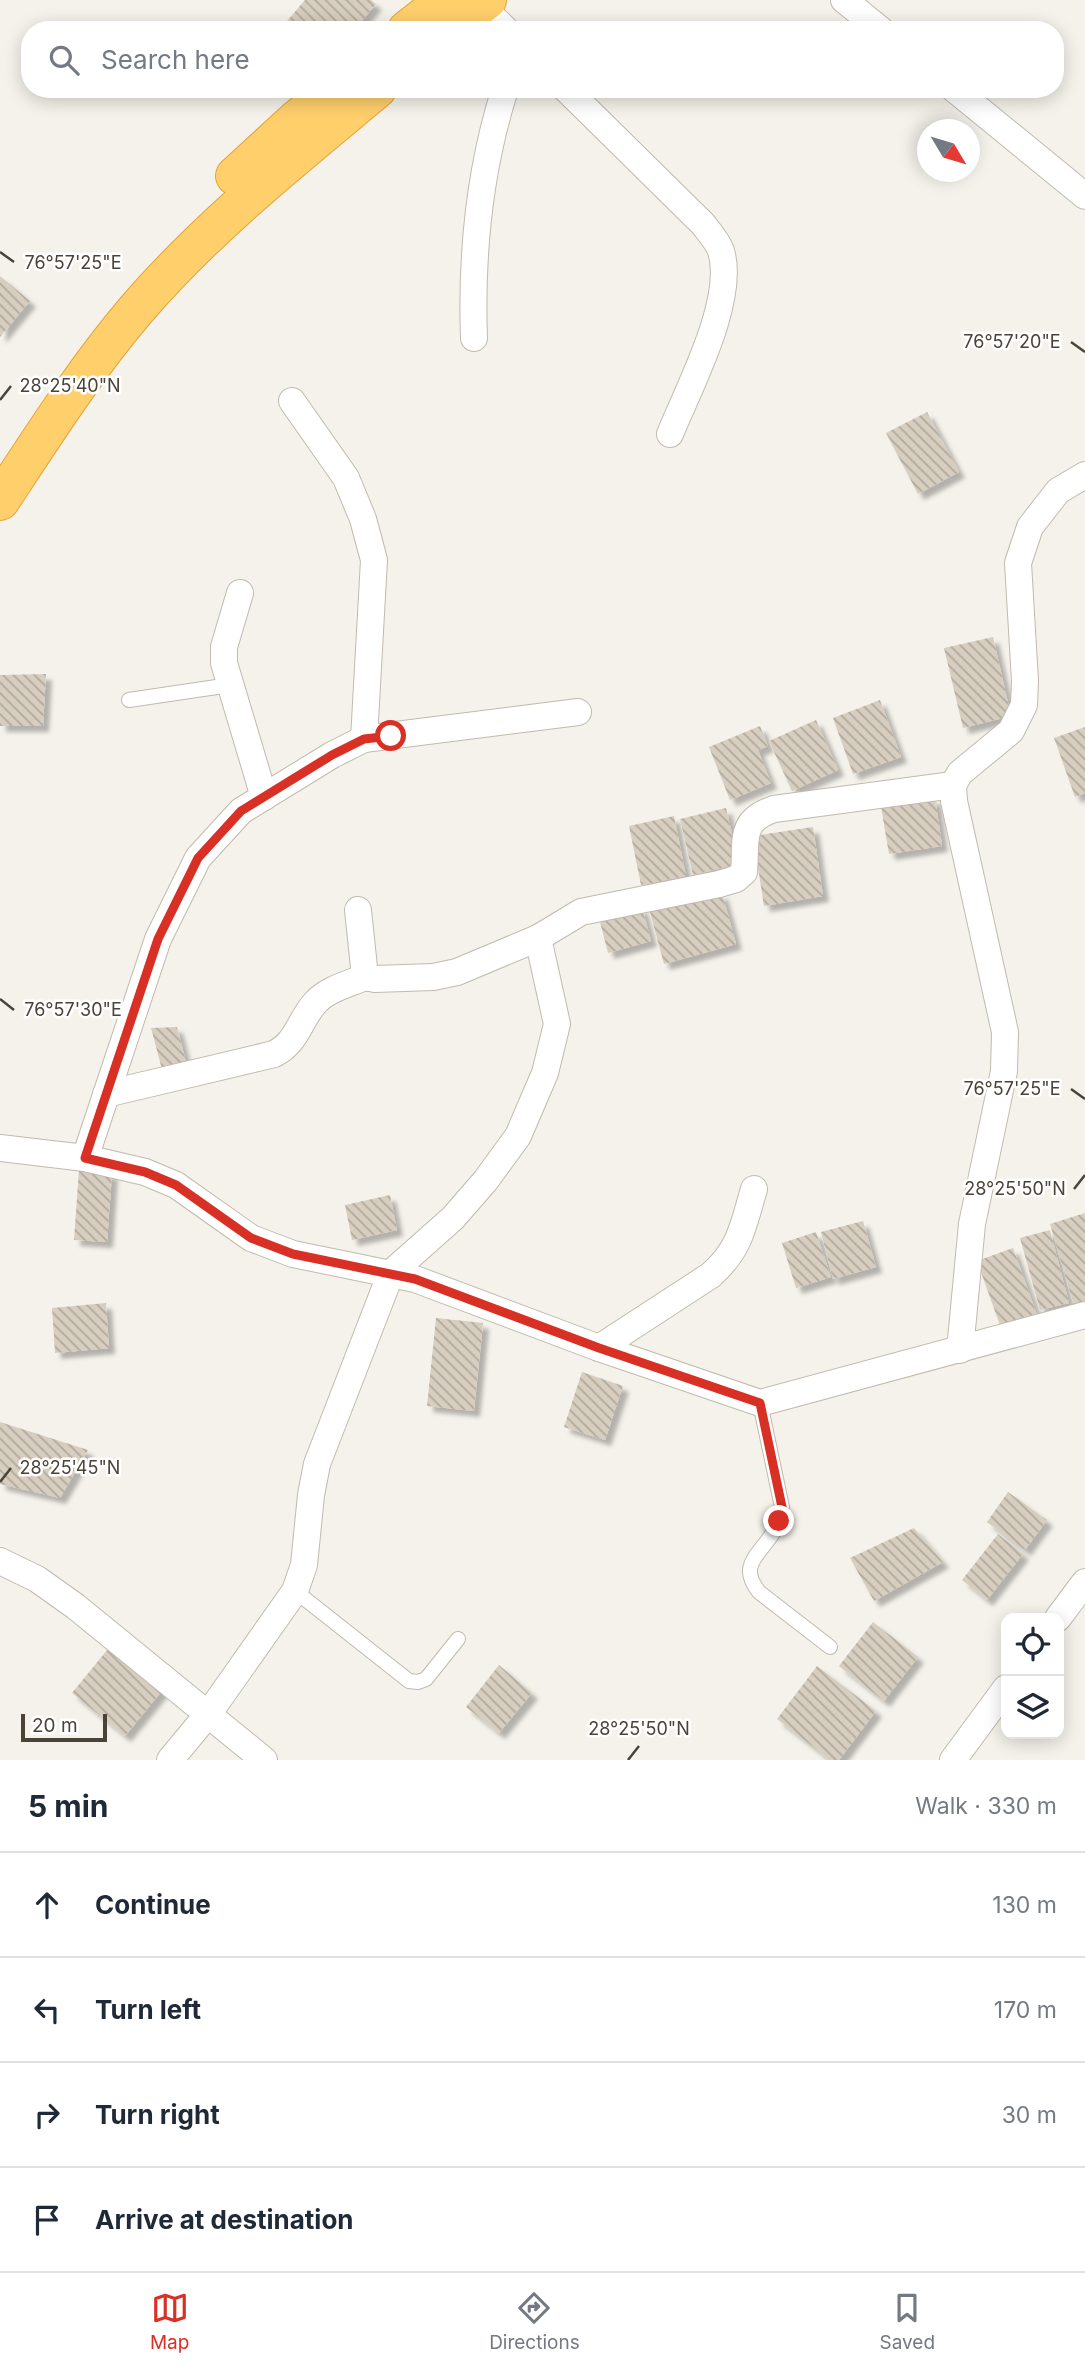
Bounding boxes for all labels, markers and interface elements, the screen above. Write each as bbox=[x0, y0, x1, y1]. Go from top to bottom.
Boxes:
search box bbox=[21, 21, 1064, 98]
icon: search bbox=[45, 41, 83, 79]
text: Search here bbox=[101, 44, 250, 75]
north arrow bbox=[917, 119, 980, 182]
text: 76°57'25"E bbox=[25, 252, 121, 273]
text: 76°57'20"E bbox=[963, 331, 1061, 352]
text: 28°25'40"N bbox=[19, 375, 121, 396]
route start bbox=[375, 720, 406, 751]
text: 76°57'30"E bbox=[24, 999, 122, 1020]
text: 76°57'25"E bbox=[964, 1078, 1060, 1099]
text: 28°25'50"N bbox=[964, 1178, 1066, 1199]
text: 28°25'45"N bbox=[20, 1457, 120, 1478]
route end bbox=[763, 1505, 794, 1536]
map controls bbox=[1001, 1613, 1064, 1739]
button: locate bbox=[1001, 1613, 1064, 1676]
button: layers bbox=[1001, 1676, 1064, 1739]
scale bar bbox=[21, 1711, 107, 1743]
text: 20 m bbox=[32, 1714, 78, 1737]
text: 28°25'50"N bbox=[588, 1718, 690, 1739]
text: 5 min bbox=[28, 1788, 108, 1824]
text: Walk · 330 m bbox=[915, 1792, 1057, 1820]
icon: ahead bbox=[28, 1886, 66, 1924]
text: Continue bbox=[95, 1889, 211, 1920]
text: 130 m bbox=[992, 1891, 1057, 1919]
icon: left bbox=[28, 1991, 66, 2029]
text: Turn left bbox=[95, 1994, 201, 2025]
text: 170 m bbox=[994, 1996, 1057, 2024]
icon: right bbox=[28, 2096, 66, 2134]
text: Turn right bbox=[95, 2099, 220, 2130]
text: 30 m bbox=[1002, 2101, 1057, 2129]
icon: arrive bbox=[28, 2201, 66, 2239]
text: Arrive at destination bbox=[95, 2204, 354, 2235]
tab: Map bbox=[150, 2289, 189, 2354]
tab: Directions bbox=[489, 2289, 580, 2354]
tab: Saved bbox=[879, 2289, 935, 2354]

